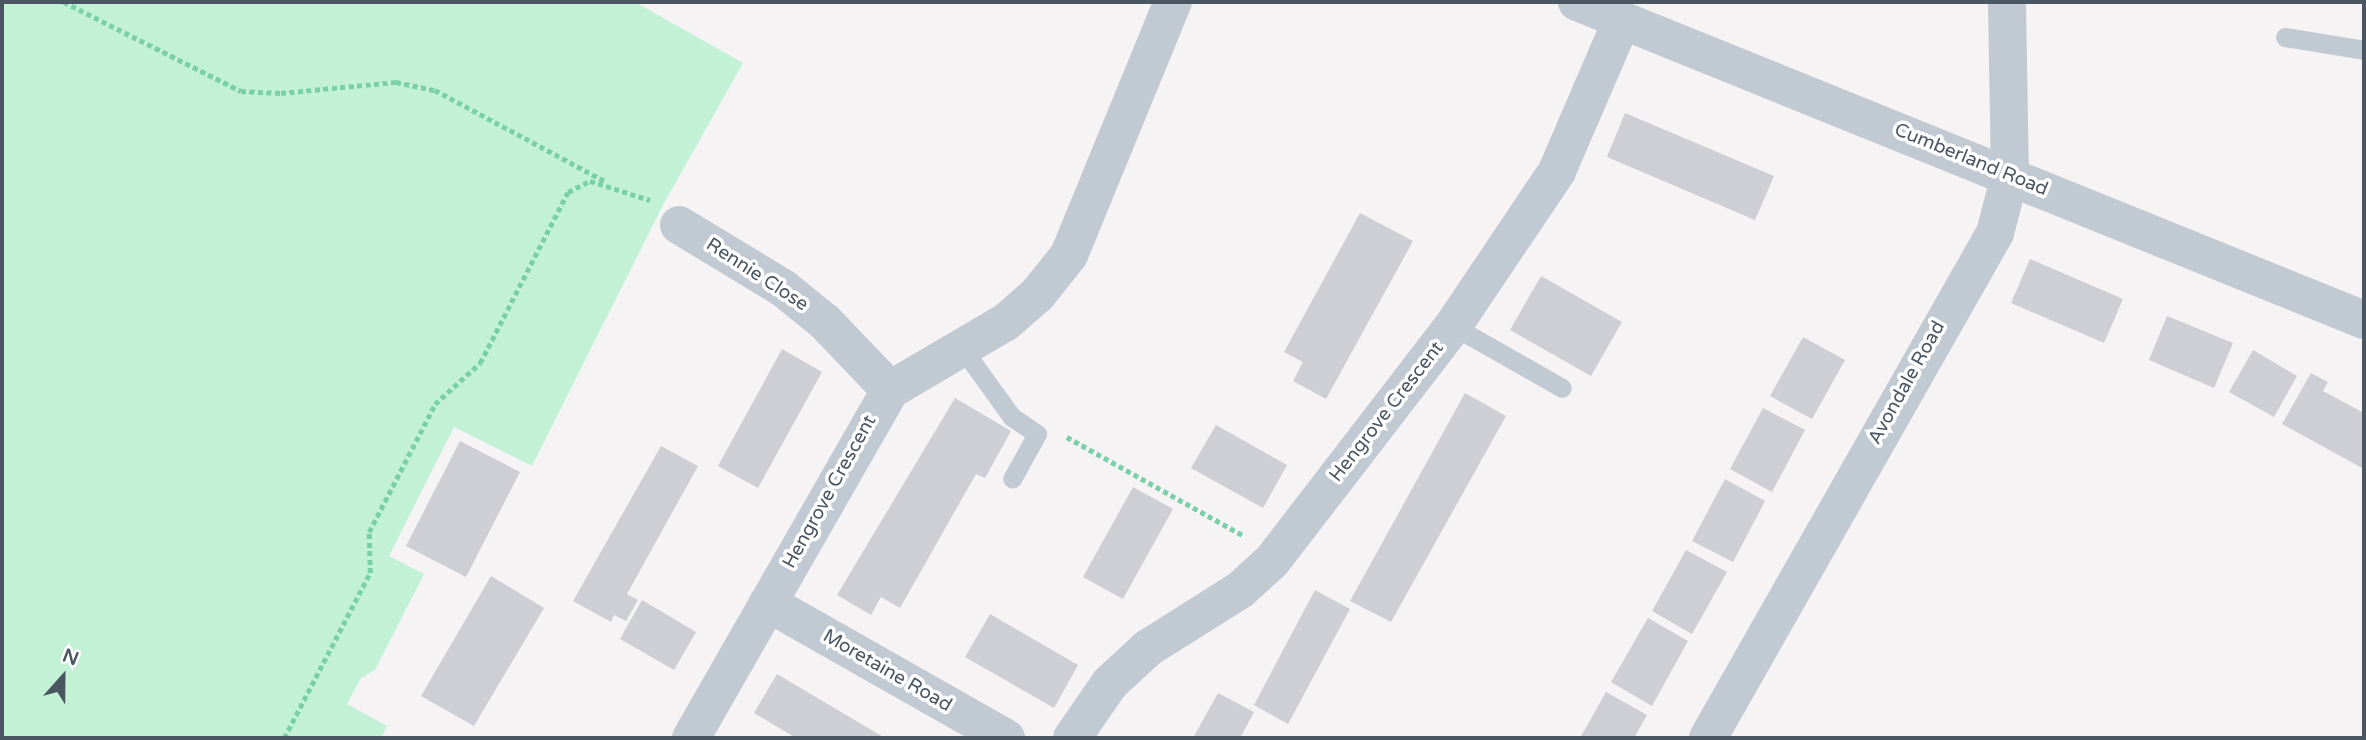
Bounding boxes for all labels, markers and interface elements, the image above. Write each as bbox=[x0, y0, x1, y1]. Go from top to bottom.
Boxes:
street label: Cumberland Road bbox=[1891, 119, 2051, 201]
street label: Rennie Close bbox=[702, 234, 812, 316]
street label: Avondale Road bbox=[1864, 317, 1950, 449]
street label: Hengrove Crescent bbox=[1325, 337, 1449, 487]
street label: Hengrove Crescent bbox=[778, 411, 882, 573]
street label: Moretaine Road bbox=[818, 625, 956, 717]
north arrow bbox=[28, 642, 98, 712]
text: N bbox=[59, 644, 82, 670]

